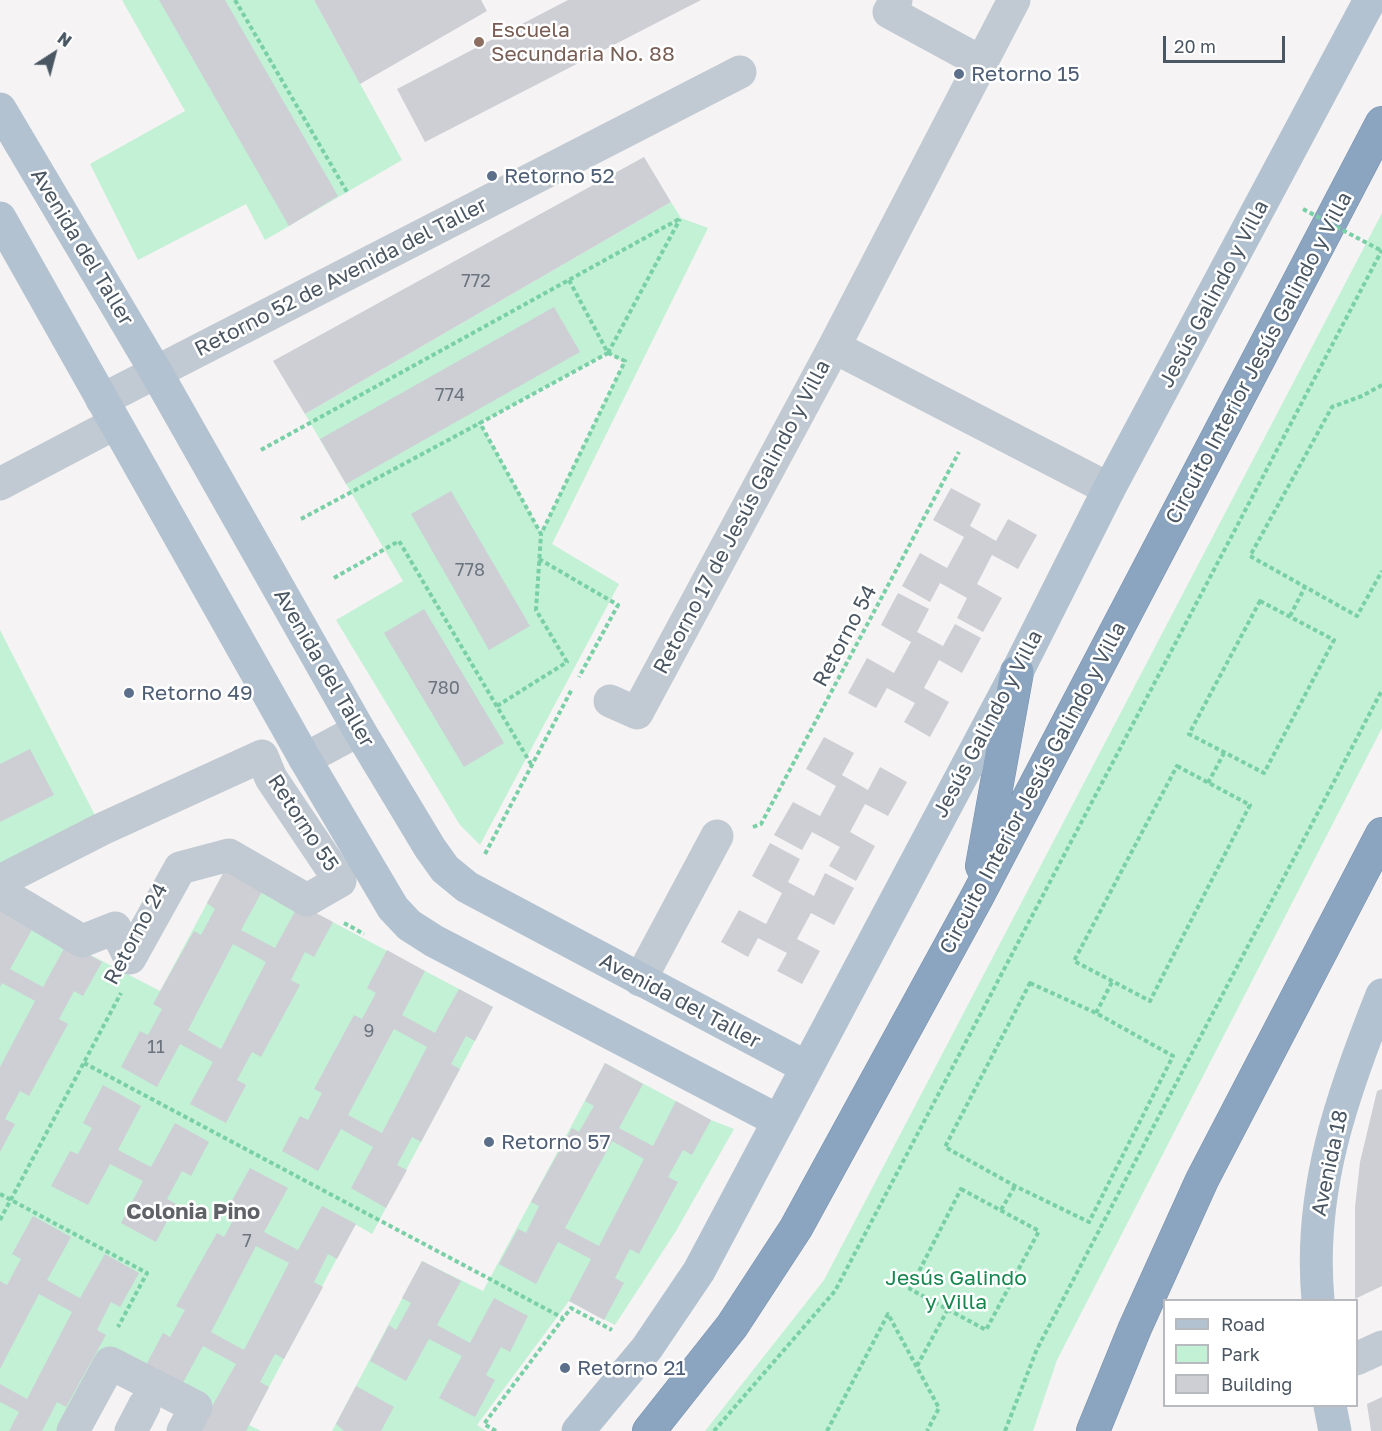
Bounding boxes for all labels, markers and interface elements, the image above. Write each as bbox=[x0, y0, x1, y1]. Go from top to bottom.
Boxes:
place label: Escuela Secundaria No. 88 bbox=[491, 17, 675, 67]
north arrow bbox=[24, 24, 84, 84]
scale bar bbox=[1166, 24, 1288, 62]
text: N bbox=[54, 28, 75, 51]
marker: Escuela Secundaria No. 88 bbox=[472, 35, 486, 49]
text: 20 m bbox=[1174, 35, 1216, 57]
place label: Retorno 15 bbox=[971, 61, 1080, 87]
marker: Retorno 15 bbox=[952, 67, 966, 81]
place label: Retorno 52 bbox=[504, 163, 615, 189]
street label: Avenida del Taller bbox=[25, 164, 139, 330]
marker: Retorno 52 bbox=[485, 169, 499, 183]
street label: Circuito Interior Jesús Galindo y Villa bbox=[1160, 188, 1358, 528]
street label: Retorno 52 de Avenida del Taller bbox=[191, 192, 491, 362]
street label: Jesús Galindo y Villa bbox=[1154, 196, 1274, 392]
house number: 772 bbox=[461, 270, 491, 292]
street label: Retorno 17 de Jesús Galindo y Villa bbox=[648, 356, 836, 678]
house number: 774 bbox=[435, 384, 465, 406]
house number: 778 bbox=[455, 559, 485, 581]
street label: Retorno 54 bbox=[808, 581, 882, 691]
street label: Avenida del Taller bbox=[268, 584, 380, 752]
street label: Circuito Interior Jesús Galindo y Villa bbox=[934, 618, 1132, 958]
street label: Jesús Galindo y Villa bbox=[928, 626, 1048, 822]
house number: 780 bbox=[428, 677, 460, 699]
place label: Retorno 49 bbox=[141, 680, 253, 706]
marker: Retorno 49 bbox=[122, 686, 136, 700]
street label: Retorno 55 bbox=[262, 770, 344, 876]
street label: Retorno 24 bbox=[99, 879, 173, 989]
street label: Avenida del Taller bbox=[595, 948, 765, 1054]
house number: 9 bbox=[364, 1020, 374, 1042]
house number: 11 bbox=[147, 1036, 165, 1058]
street label: Avenida 18 bbox=[1306, 1108, 1354, 1218]
place label: Retorno 57 bbox=[501, 1129, 611, 1155]
marker: Retorno 57 bbox=[482, 1135, 496, 1149]
district label: Colonia Pino bbox=[126, 1199, 260, 1225]
house number: 7 bbox=[242, 1230, 252, 1252]
park label: Jesús Galindo y Villa bbox=[885, 1265, 1027, 1315]
legend bbox=[1163, 1299, 1358, 1407]
text: Road bbox=[1221, 1313, 1265, 1335]
text: Park bbox=[1221, 1343, 1260, 1365]
place label: Retorno 21 bbox=[577, 1355, 686, 1381]
marker: Retorno 21 bbox=[558, 1361, 572, 1375]
text: Building bbox=[1221, 1373, 1292, 1395]

